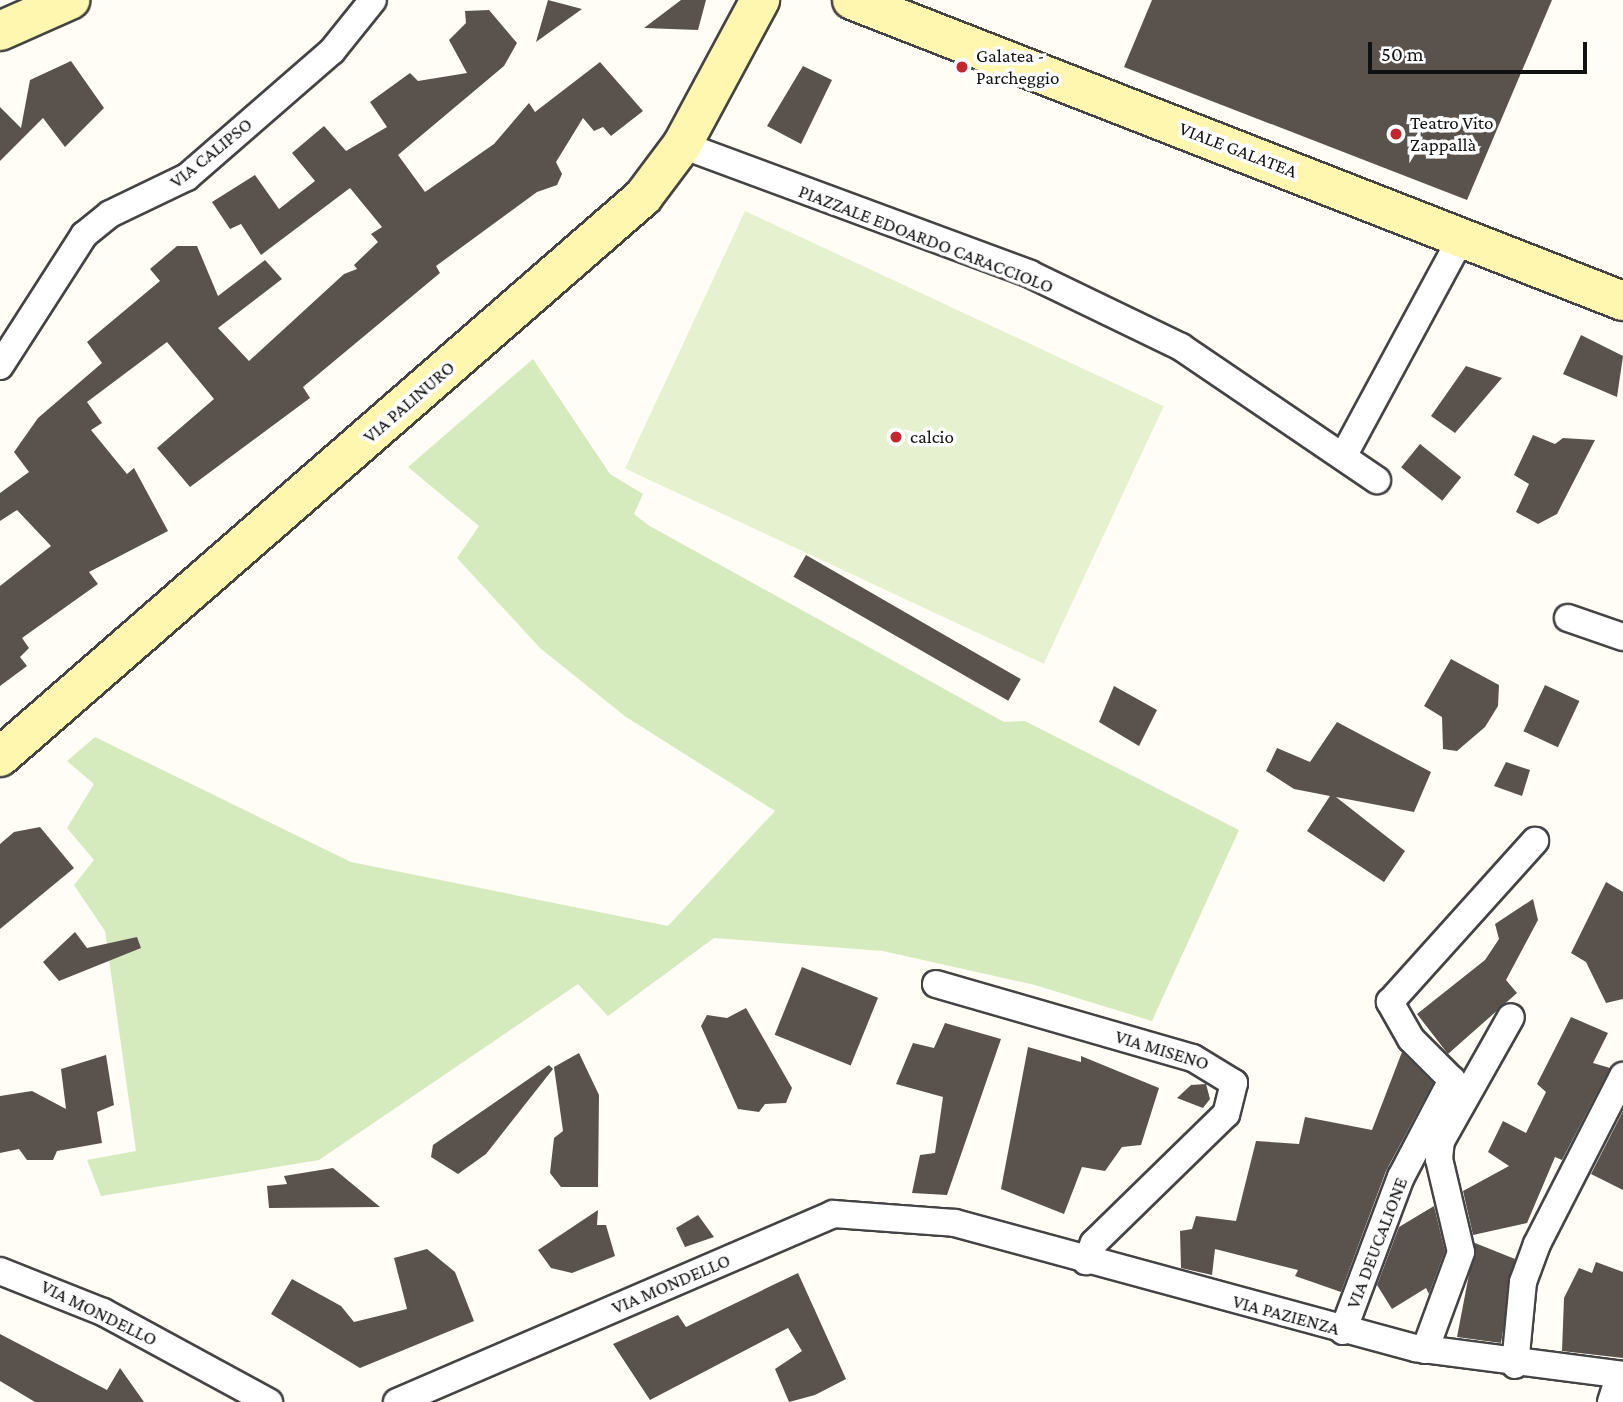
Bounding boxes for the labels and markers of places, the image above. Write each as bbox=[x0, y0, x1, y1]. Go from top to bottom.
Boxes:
place label: Galatea - Parcheggio bbox=[976, 45, 1060, 89]
marker: Galatea - Parcheggio bbox=[954, 59, 970, 75]
place label: Teatro Vito Zappallà bbox=[1410, 112, 1493, 156]
marker: Teatro Vito Zappallà bbox=[1388, 126, 1404, 142]
place label: calcio bbox=[910, 426, 954, 448]
marker: calcio bbox=[888, 429, 904, 445]

